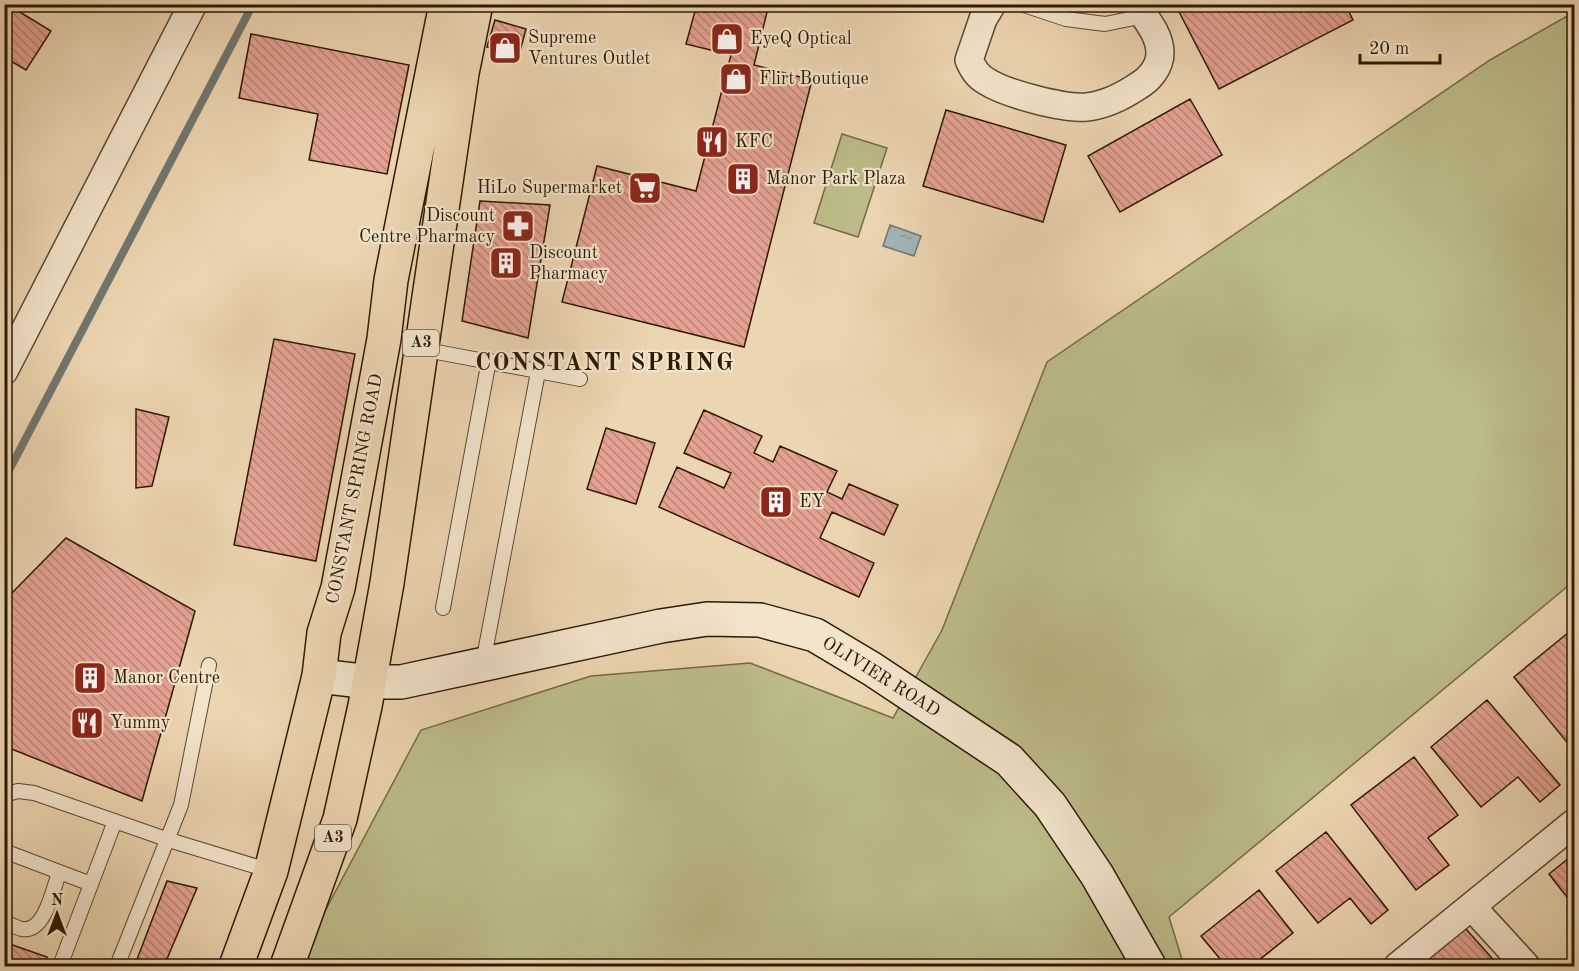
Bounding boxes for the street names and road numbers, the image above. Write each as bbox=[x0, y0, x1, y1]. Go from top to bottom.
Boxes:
road number: A3 bbox=[403, 330, 439, 356]
street label: CONSTANT SPRING ROAD bbox=[324, 372, 386, 606]
street label: OLIVIER ROAD bbox=[819, 634, 943, 720]
road number: A3 bbox=[315, 825, 351, 851]

